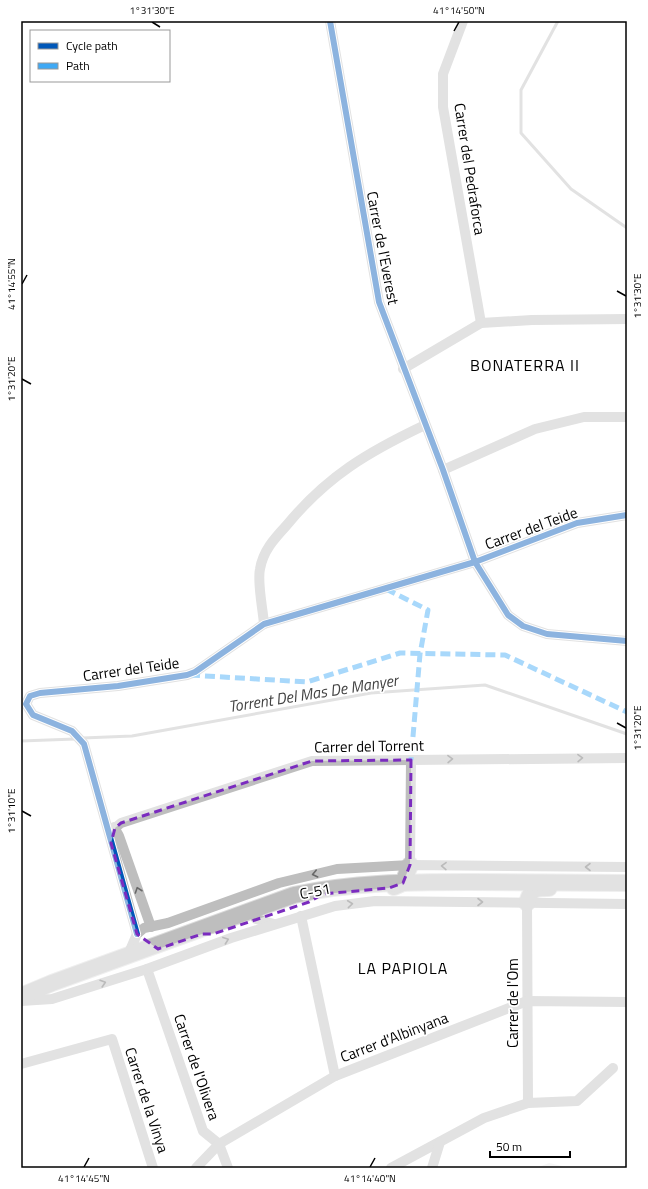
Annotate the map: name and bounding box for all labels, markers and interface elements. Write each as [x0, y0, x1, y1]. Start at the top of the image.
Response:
text: 1°31'30"E [130, 3, 175, 18]
text: 41°14'50"N [433, 3, 485, 18]
legend [30, 30, 170, 82]
text: Cycle path [66, 36, 118, 55]
text: Path [66, 56, 90, 75]
street label: Carrer del Pedraforca [448, 101, 492, 237]
street label: Carrer de l'Everest [361, 189, 405, 307]
text: 41°14'55"N [4, 258, 19, 310]
text: 1°31'30"E [630, 273, 645, 318]
district label: BONATERRA II [470, 353, 580, 377]
text: 1°31'20"E [4, 356, 19, 401]
street label: Carrer del Teide [481, 501, 581, 555]
street label: Carrer del Teide [81, 651, 181, 687]
water label: Torrent Del Mas De Manyer [227, 667, 401, 718]
text: 1°31'20"E [630, 705, 645, 750]
street label: Carrer del Torrent [314, 734, 425, 758]
one-way arrow [577, 754, 583, 762]
one-way arrow [447, 755, 453, 764]
text: 1°31'10"E [4, 788, 19, 833]
one-way arrow [441, 862, 447, 870]
one-way arrow [585, 863, 591, 871]
one-way arrow [312, 870, 318, 878]
street label: C-51 [298, 877, 332, 905]
one-way arrow [134, 887, 142, 894]
one-way arrow [477, 898, 483, 906]
one-way arrow [347, 900, 353, 909]
one-way arrow [222, 936, 229, 944]
district label: LA PAPIOLA [358, 956, 448, 980]
street label: Carrer de l'Om [501, 958, 524, 1048]
one-way arrow [99, 979, 106, 988]
street label: Carrer d'Albinyana [337, 1006, 452, 1068]
street label: Carrer de l'Olivera [168, 1011, 226, 1124]
street label: Carrer de la Vinya [119, 1044, 175, 1156]
scale bar [490, 1133, 570, 1159]
text: 50 m [496, 1137, 522, 1156]
text: 41°14'45"N [58, 1171, 110, 1186]
text: 41°14'40"N [344, 1171, 396, 1186]

